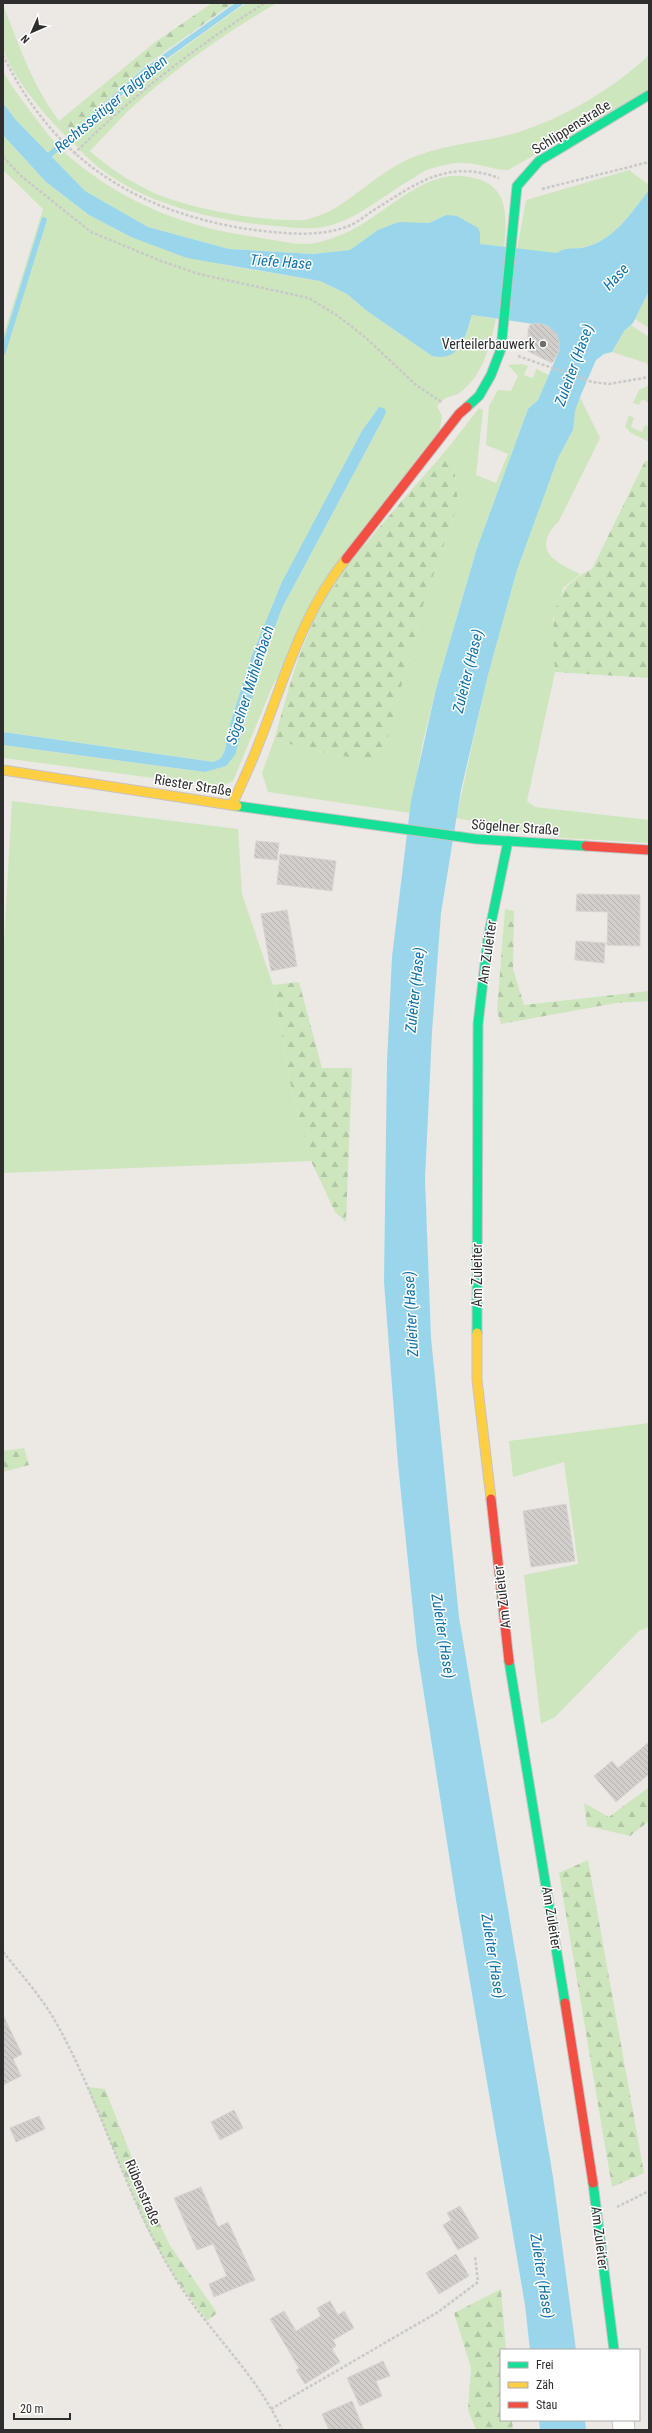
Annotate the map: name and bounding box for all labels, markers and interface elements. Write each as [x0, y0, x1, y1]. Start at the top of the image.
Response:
north arrow [12, 12, 52, 52]
text: N [18, 32, 32, 46]
water label: Rechtsseitiger Talgraben [51, 52, 171, 156]
street label: Schlippenstraße [529, 96, 613, 157]
water label: Tiefe Hase [250, 251, 313, 273]
water label: Hase [599, 260, 633, 294]
water label: Zuleiter (Hase) [551, 322, 597, 409]
place label: Verteilerbauwerk [442, 336, 536, 352]
marker: Verteilerbauwerk [538, 339, 548, 349]
water label: Sögelner Mühlenbach [222, 623, 278, 747]
water label: Zuleiter (Hase) [449, 627, 487, 716]
street label: Riester Straße [153, 771, 233, 799]
street label: Sögelner Straße [471, 816, 560, 838]
street label: Am Zuleiter [475, 919, 499, 985]
water label: Zuleiter (Hase) [401, 946, 428, 1035]
street label: Am Zuleiter [469, 1243, 485, 1307]
water label: Zuleiter (Hase) [400, 1271, 422, 1358]
street label: Am Zuleiter [490, 1564, 514, 1630]
water label: Zuleiter (Hase) [427, 1591, 459, 1680]
street label: Am Zuleiter [539, 1885, 565, 1951]
water label: Zuleiter (Hase) [477, 1911, 509, 2000]
street label: Rübenstraße [122, 2157, 164, 2228]
street label: Am Zuleiter [588, 2205, 612, 2271]
water label: Zuleiter (Hase) [526, 2231, 558, 2320]
legend [500, 2349, 640, 2421]
text: Frei [536, 2358, 554, 2372]
text: Zäh [536, 2378, 554, 2392]
scale bar [14, 2395, 70, 2421]
text: Stau [536, 2398, 558, 2412]
text: 20 m [20, 2402, 44, 2416]

